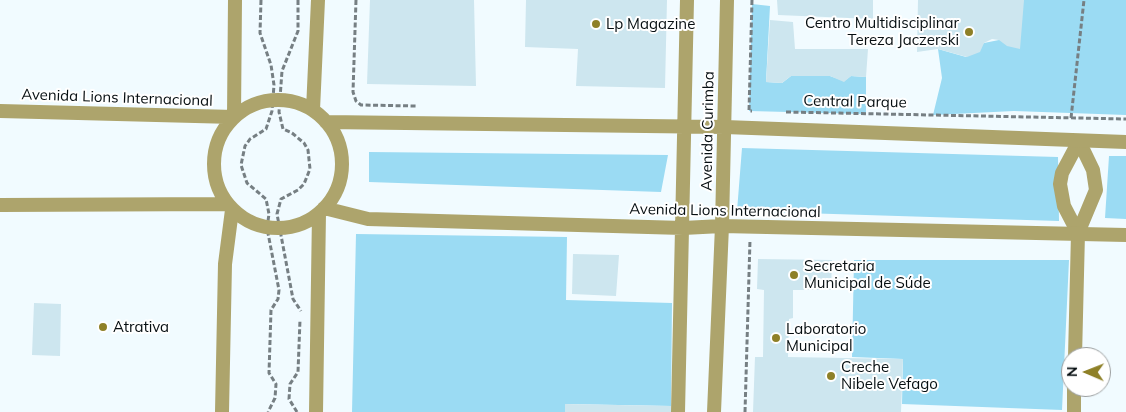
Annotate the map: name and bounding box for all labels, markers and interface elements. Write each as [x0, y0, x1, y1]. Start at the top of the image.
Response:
place label: Centro Multidisciplinar Tereza Jaczerski [805, 14, 959, 49]
place label: Lp Magazine [606, 15, 695, 33]
marker: Lp Magazine [590, 18, 602, 30]
marker: Centro Multidisciplinar Tereza Jaczerski [963, 26, 975, 38]
street label: Avenida Curimba [698, 71, 718, 191]
street label: Avenida Lions Internacional [21, 86, 213, 110]
street label: Central Parque [803, 92, 907, 112]
street label: Avenida Lions Internacional [629, 200, 821, 222]
place label: Secretaria Municipal de Súde [804, 257, 931, 292]
marker: Secretaria Municipal de Súde [788, 269, 800, 281]
place label: Atrativa [113, 318, 169, 336]
place label: Laboratorio Municipal [786, 320, 866, 355]
marker: Atrativa [97, 321, 109, 333]
marker: Laboratorio Municipal [770, 332, 782, 344]
north arrow [1061, 347, 1111, 397]
place label: Creche Nibele Vefago [841, 358, 938, 393]
text: N [1063, 366, 1081, 377]
marker: Creche Nibele Vefago [825, 370, 837, 382]

